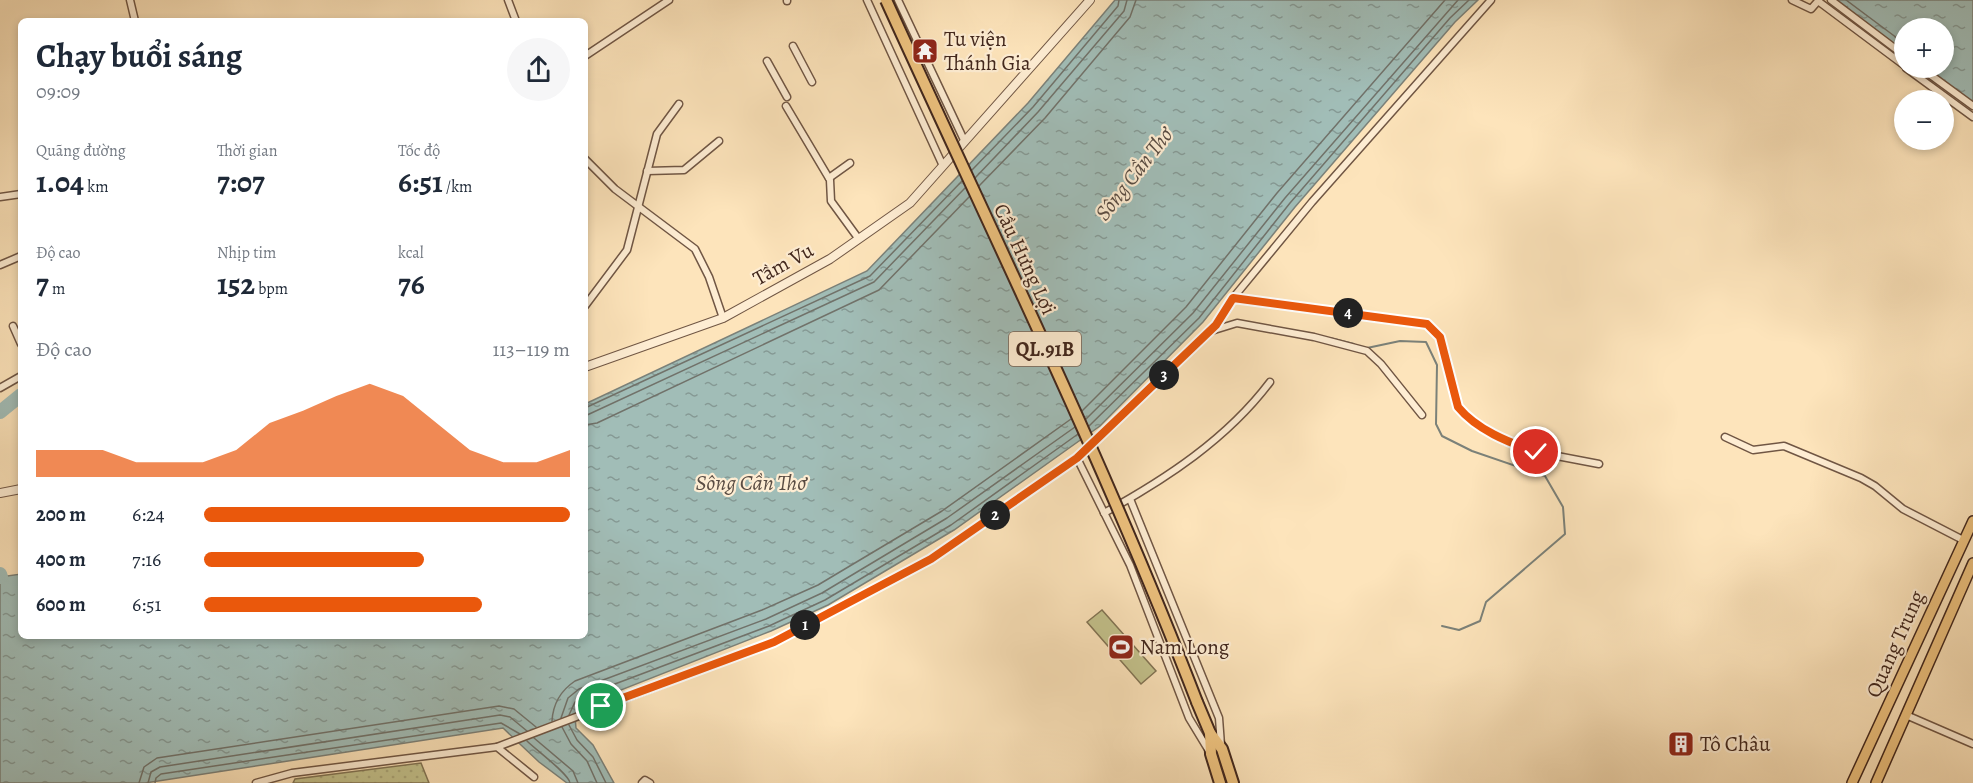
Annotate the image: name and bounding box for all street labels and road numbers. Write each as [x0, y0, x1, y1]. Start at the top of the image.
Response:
street label: Cầu Hưng Lợi [987, 199, 1063, 319]
street label: Tầm Vu [748, 236, 819, 292]
road number: QL.91B [1009, 332, 1081, 366]
street label: Quang Trung [1859, 586, 1931, 702]

